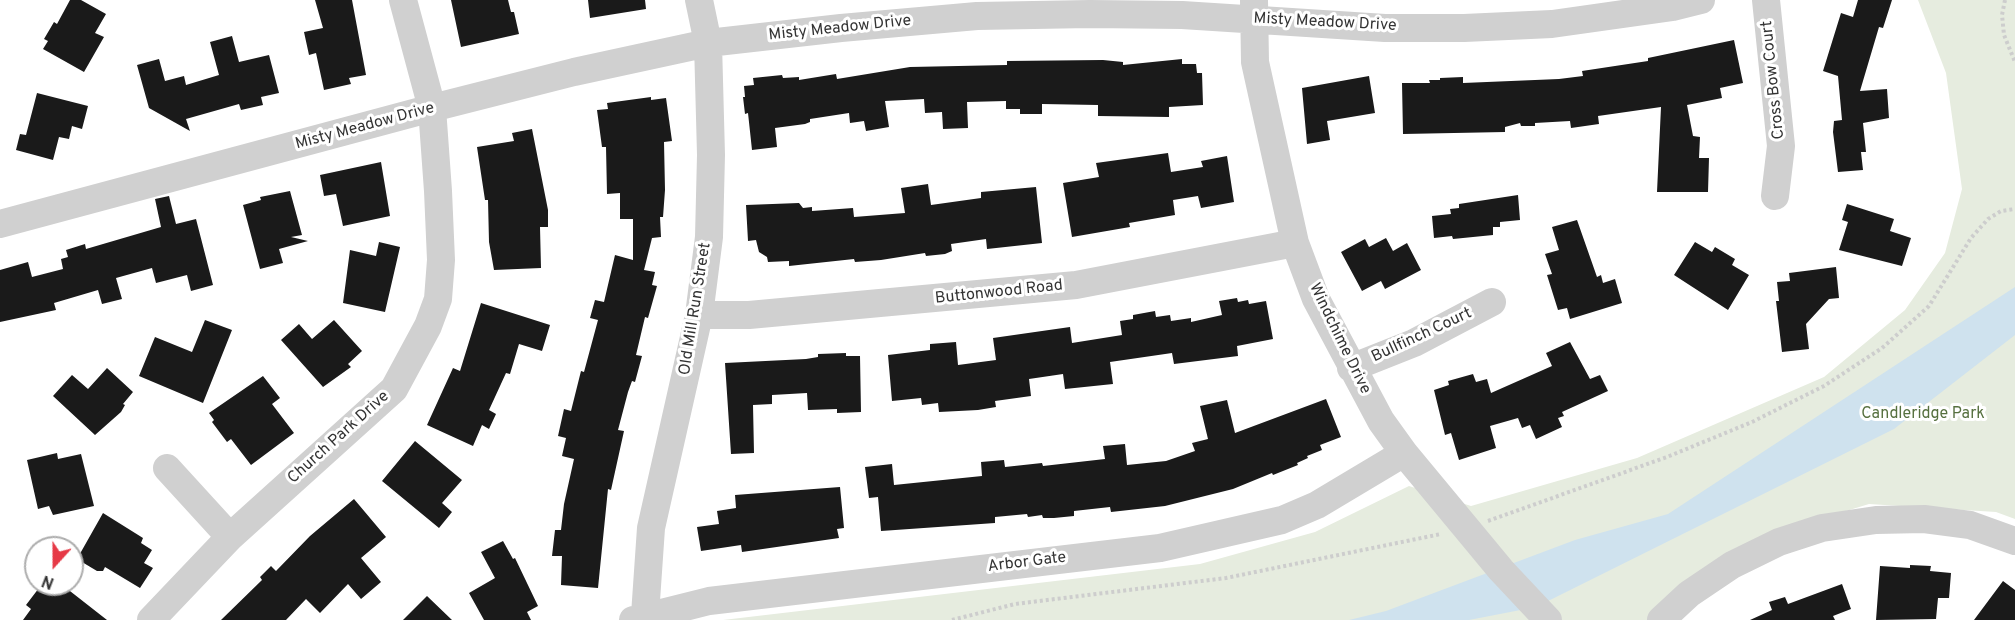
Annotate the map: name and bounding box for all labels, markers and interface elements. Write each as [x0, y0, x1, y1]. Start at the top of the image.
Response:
street label: Misty Meadow Drive [1253, 10, 1397, 36]
street label: Misty Meadow Drive [768, 12, 912, 46]
street label: Cross Bow Court [1758, 20, 1790, 140]
street label: Misty Meadow Drive [293, 99, 437, 155]
street label: Old Mill Run Street [676, 241, 716, 377]
street label: Buttonwood Road [934, 277, 1064, 309]
street label: Windchime Drive [1304, 280, 1374, 398]
street label: Bullfinch Court [1369, 304, 1475, 368]
street label: Church Park Drive [284, 387, 394, 489]
park label: Candleridge Park [1861, 405, 1985, 425]
north arrow [24, 536, 84, 596]
street label: Arbor Gate [987, 549, 1067, 577]
text: N [39, 570, 57, 592]

